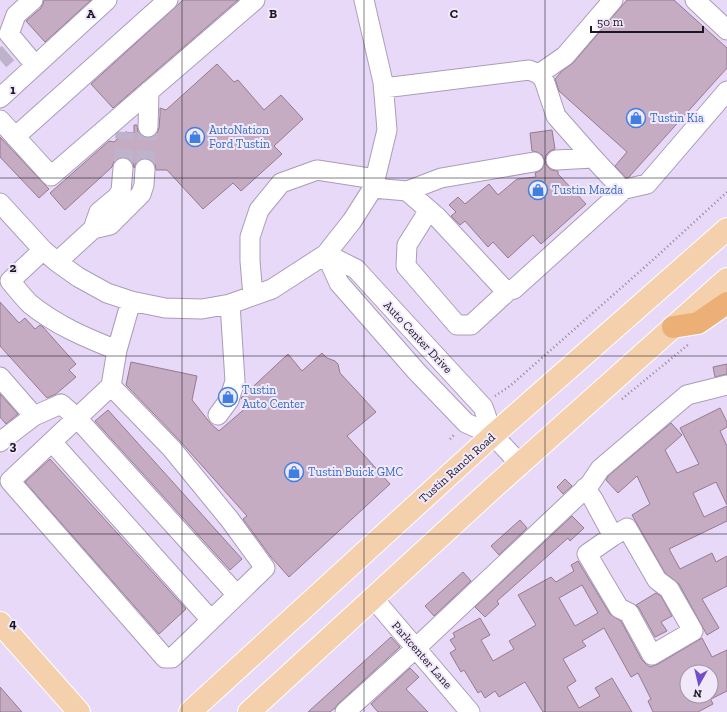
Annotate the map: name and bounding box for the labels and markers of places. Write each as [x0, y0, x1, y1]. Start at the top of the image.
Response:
shop icon: Tustin Kia [625, 107, 647, 129]
place label: Tustin Kia [650, 111, 704, 125]
place label: AutoNation Ford Tustin [209, 123, 270, 151]
shop icon: AutoNation Ford Tustin [184, 126, 206, 148]
shop icon: Tustin Mazda [527, 179, 549, 201]
place label: Tustin Mazda [552, 183, 623, 197]
place label: Tustin Auto Center [242, 383, 305, 411]
shop icon: Tustin Auto Center [217, 386, 239, 408]
shop icon: Tustin Buick GMC [283, 461, 305, 483]
place label: Tustin Buick GMC [308, 465, 403, 479]

